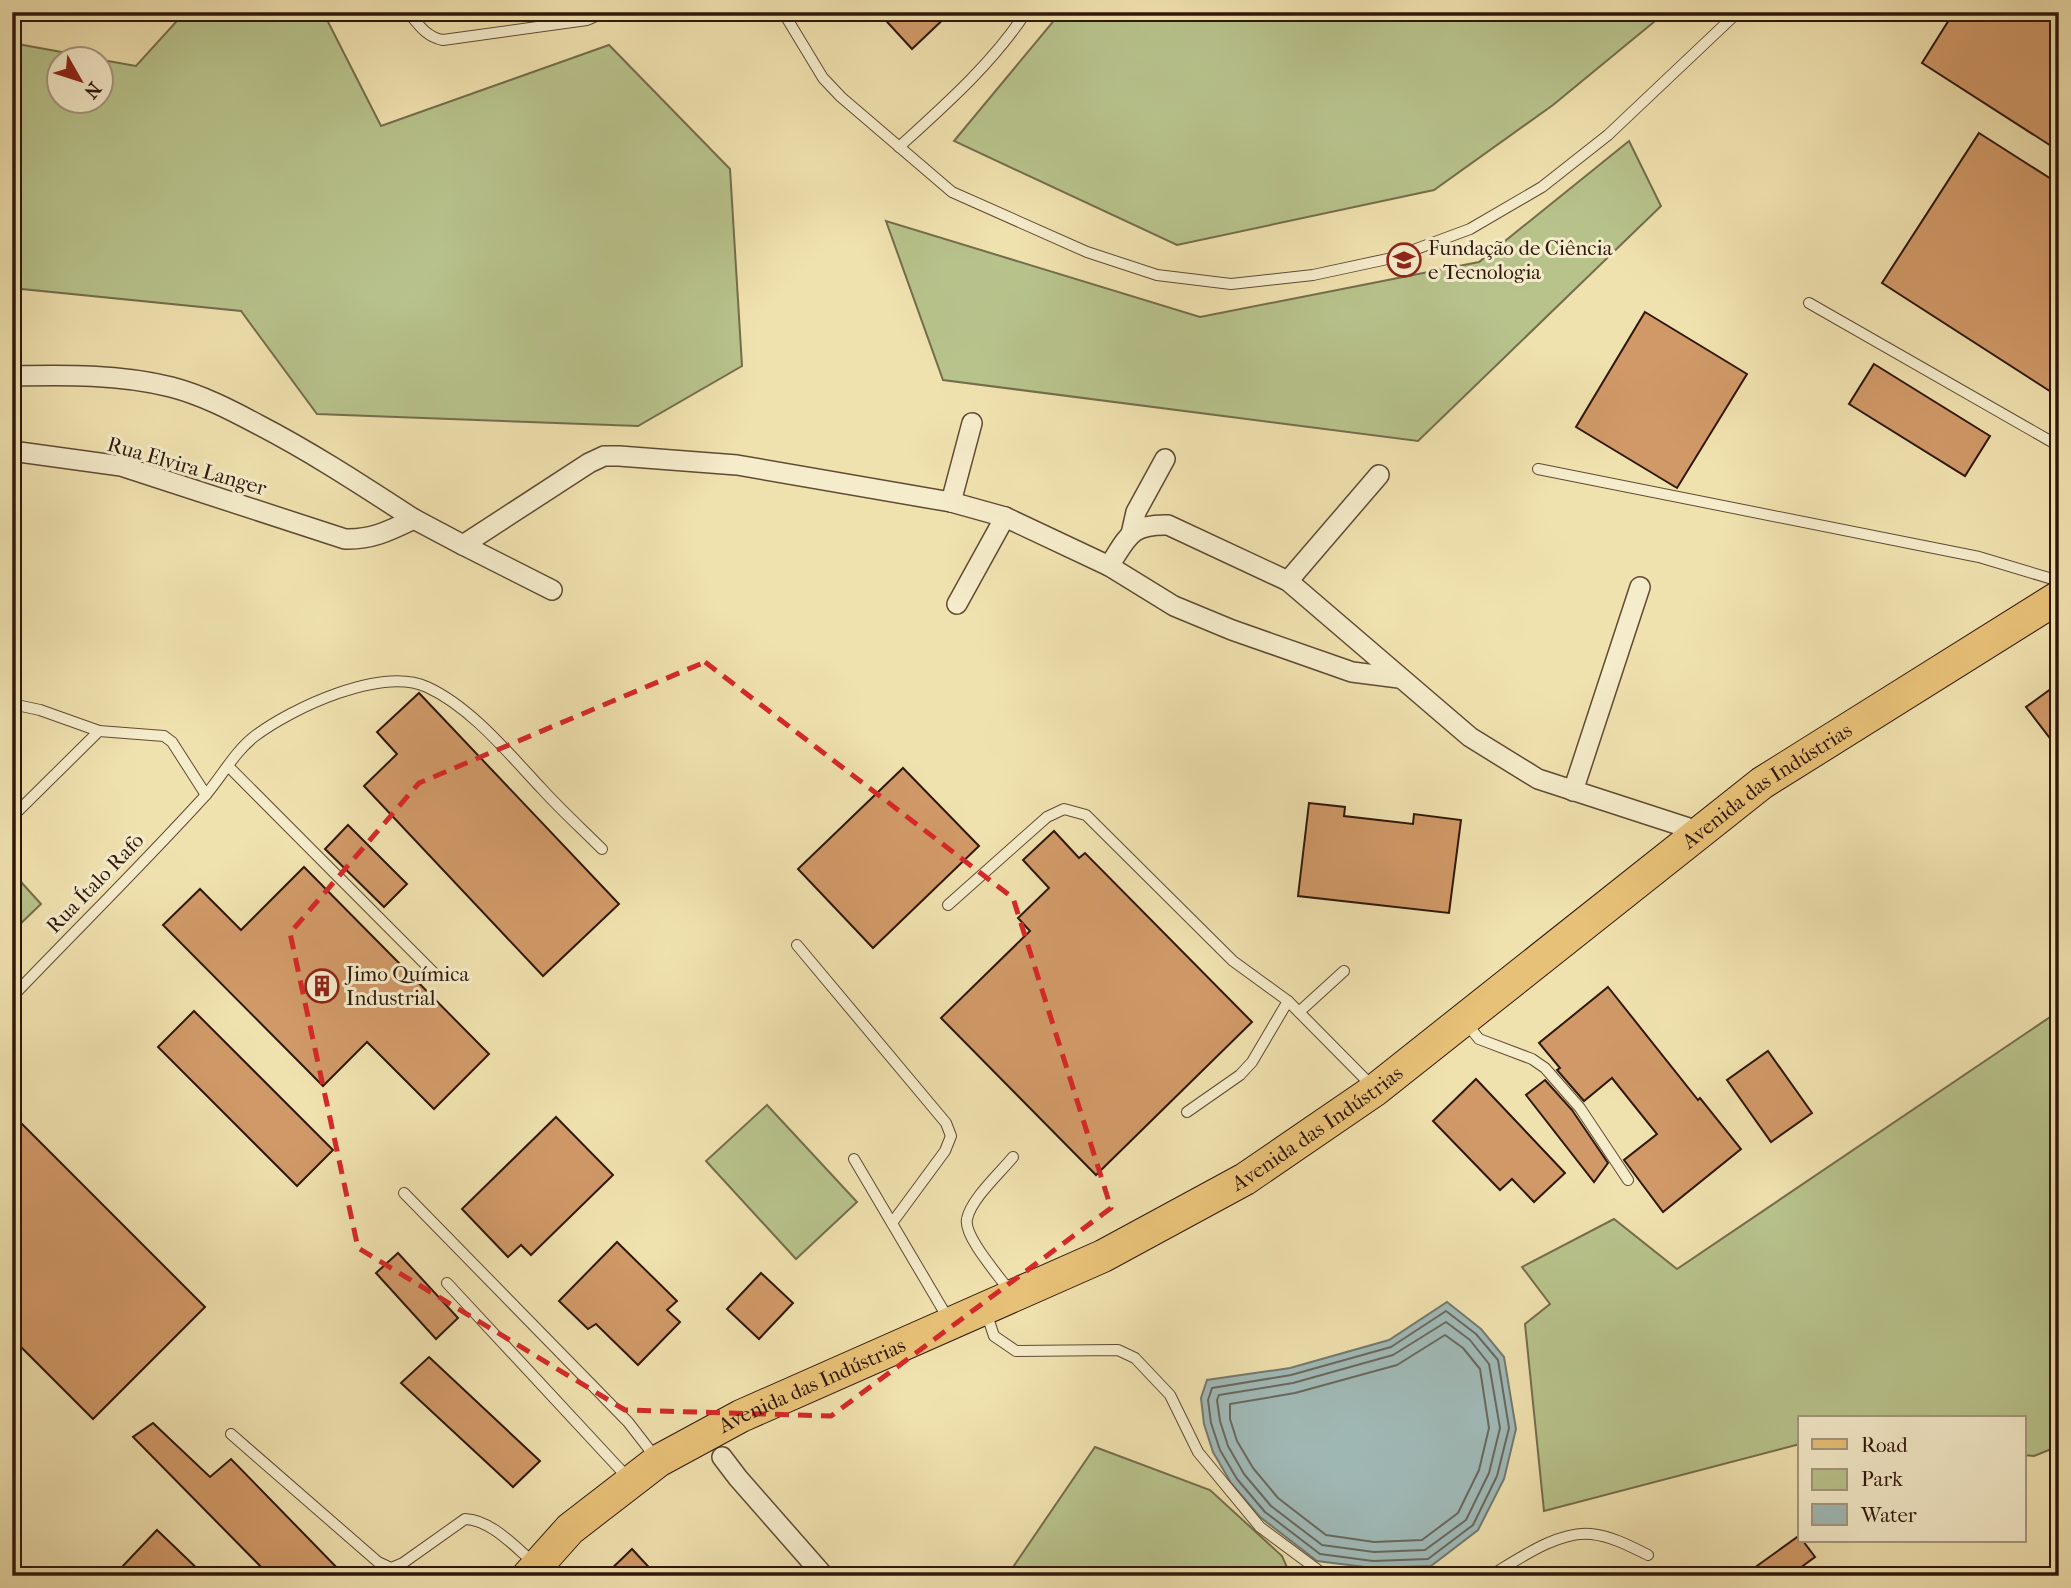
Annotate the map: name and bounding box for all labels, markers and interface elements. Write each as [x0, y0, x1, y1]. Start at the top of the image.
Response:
north arrow [46, 46, 116, 116]
text: N [79, 78, 106, 103]
place label: Fundação de Ciência e Tecnologia [1428, 236, 1613, 284]
school or university icon: Fundação de Ciência e Tecnologia [1385, 241, 1423, 279]
street label: Rua Elvira Langer [105, 432, 269, 500]
street label: Avenida das Indústrias [1676, 718, 1857, 854]
street label: Rua Ítalo Rafo [41, 828, 149, 938]
place label: Jimo Química Industrial [344, 962, 469, 1010]
building icon: Jimo Química Industrial [303, 967, 341, 1005]
street label: Avenida das Indústrias [1227, 1061, 1408, 1196]
street label: Avenida das Indústrias [713, 1333, 909, 1438]
legend [1798, 1416, 2025, 1542]
text: Road [1861, 1433, 1908, 1457]
text: Park [1861, 1467, 1903, 1491]
text: Water [1860, 1503, 1917, 1527]

